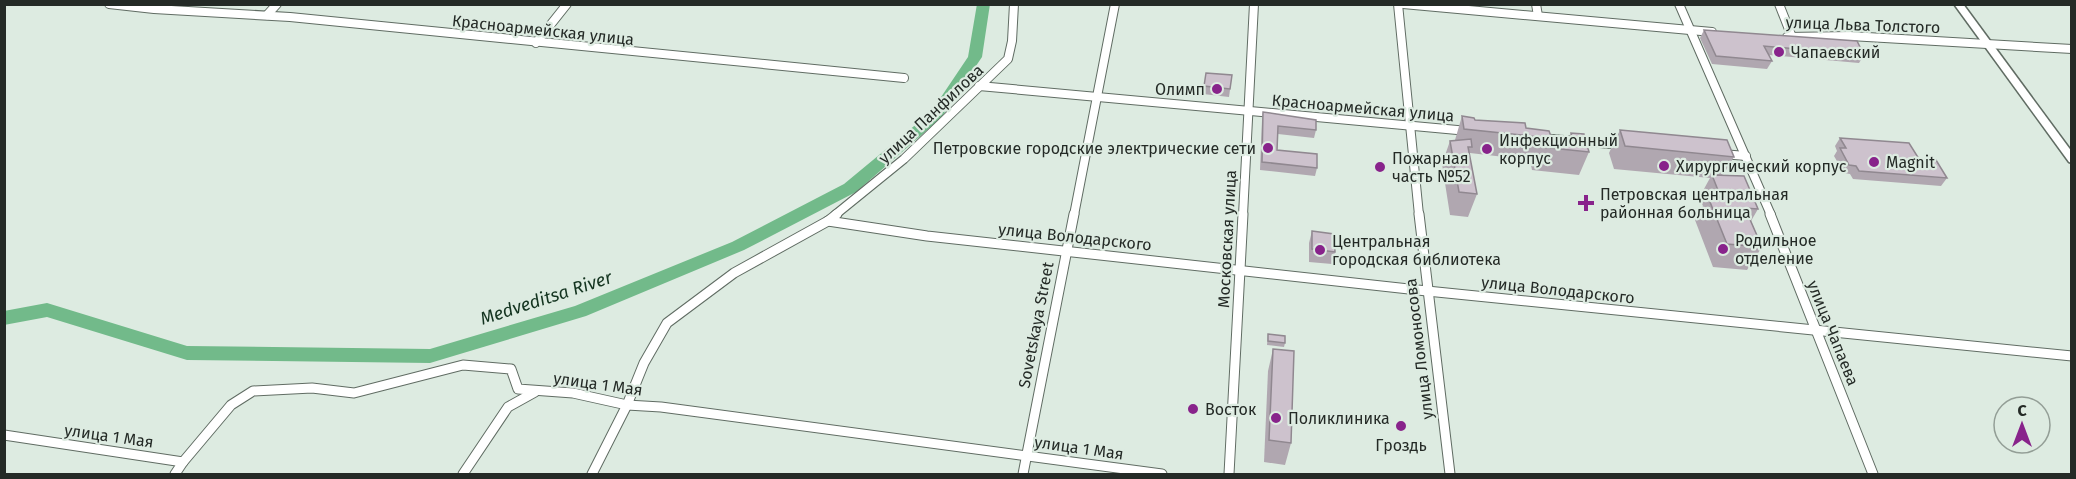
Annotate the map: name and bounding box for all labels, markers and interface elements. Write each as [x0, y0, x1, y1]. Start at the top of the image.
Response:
street label: Красноармейская улица [451, 11, 635, 49]
street label: улица Льва Толстого [1785, 13, 1941, 37]
place label: Чапаевский [1791, 43, 1880, 62]
marker: Чапаевский [1772, 45, 1786, 59]
street label: улица Панфилова [875, 60, 987, 168]
place label: Олимп [1155, 80, 1205, 99]
marker: Олимп [1210, 82, 1224, 96]
street label: Красноармейская улица [1271, 91, 1455, 125]
place label: Инфекционный корпус [1499, 131, 1618, 168]
place label: Петровские городские электрические сети [933, 139, 1256, 158]
marker: Петровские городские электрические сети [1261, 141, 1275, 155]
marker: Инфекционный корпус [1480, 142, 1494, 156]
place label: Пожарная часть №52 [1392, 149, 1471, 186]
place label: Magnit [1886, 153, 1935, 172]
marker: Magnit [1867, 155, 1881, 169]
place label: Хирургический корпус [1676, 157, 1847, 176]
marker: Хирургический корпус [1657, 159, 1671, 173]
marker: Пожарная часть №52 [1373, 160, 1387, 174]
street label: Московская улица [1214, 170, 1240, 308]
place label: Петровская центральная районная больница [1600, 185, 1789, 222]
marker: Петровская центральная районная больница [1577, 194, 1595, 212]
street label: улица Володарского [997, 219, 1153, 255]
place label: Родильное отделение [1735, 231, 1817, 268]
place label: Центральная городская библиотека [1332, 232, 1501, 269]
marker: Родильное отделение [1716, 242, 1730, 256]
marker: Центральная городская библиотека [1313, 243, 1327, 257]
street label: Sovetskaya Street [1014, 260, 1058, 390]
water label: Medveditsa River [477, 266, 616, 330]
street label: улица Володарского [1480, 272, 1636, 308]
street label: улица Ломоносова [1401, 277, 1437, 421]
street label: улица Чапаева [1803, 278, 1863, 388]
street label: улица 1 Мая [552, 368, 644, 400]
north arrow [1992, 395, 2052, 455]
place label: Восток [1205, 400, 1257, 419]
text: С [2017, 401, 2027, 420]
marker: Восток [1186, 402, 1200, 416]
place label: Поликлиника [1288, 409, 1390, 428]
marker: Поликлиника [1269, 411, 1283, 425]
marker: Гроздь [1394, 419, 1408, 433]
street label: улица 1 Мая [63, 420, 155, 452]
street label: улица 1 Мая [1033, 432, 1125, 464]
place label: Гроздь [1375, 436, 1427, 455]

